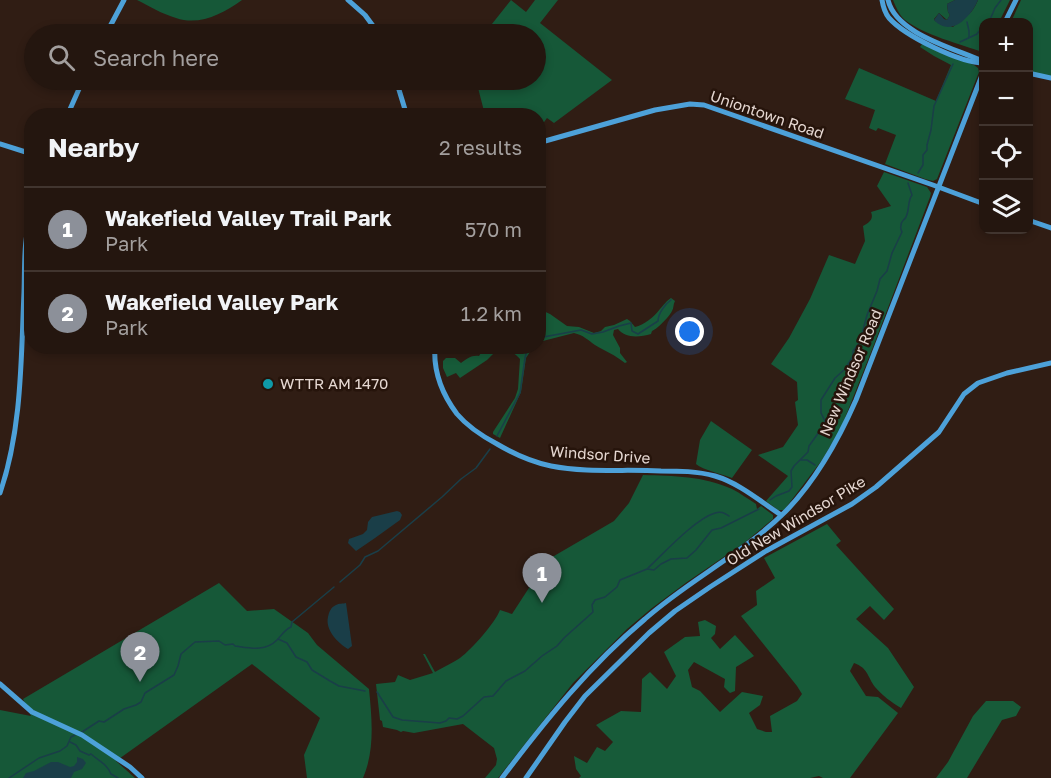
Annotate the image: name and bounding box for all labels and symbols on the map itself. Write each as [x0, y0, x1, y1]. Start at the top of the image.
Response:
street label: Uniontown Road [708, 86, 827, 142]
street label: New Windsor Road [815, 306, 885, 439]
your location [675, 317, 704, 346]
place label: WTTR AM 1470 [280, 374, 388, 392]
marker: WTTR AM 1470 [261, 377, 275, 391]
street label: Windsor Drive [549, 442, 651, 467]
street label: Old New Windsor Pike [723, 471, 868, 569]
pin: 1 [522, 554, 562, 603]
pin: 2 [120, 632, 160, 682]

